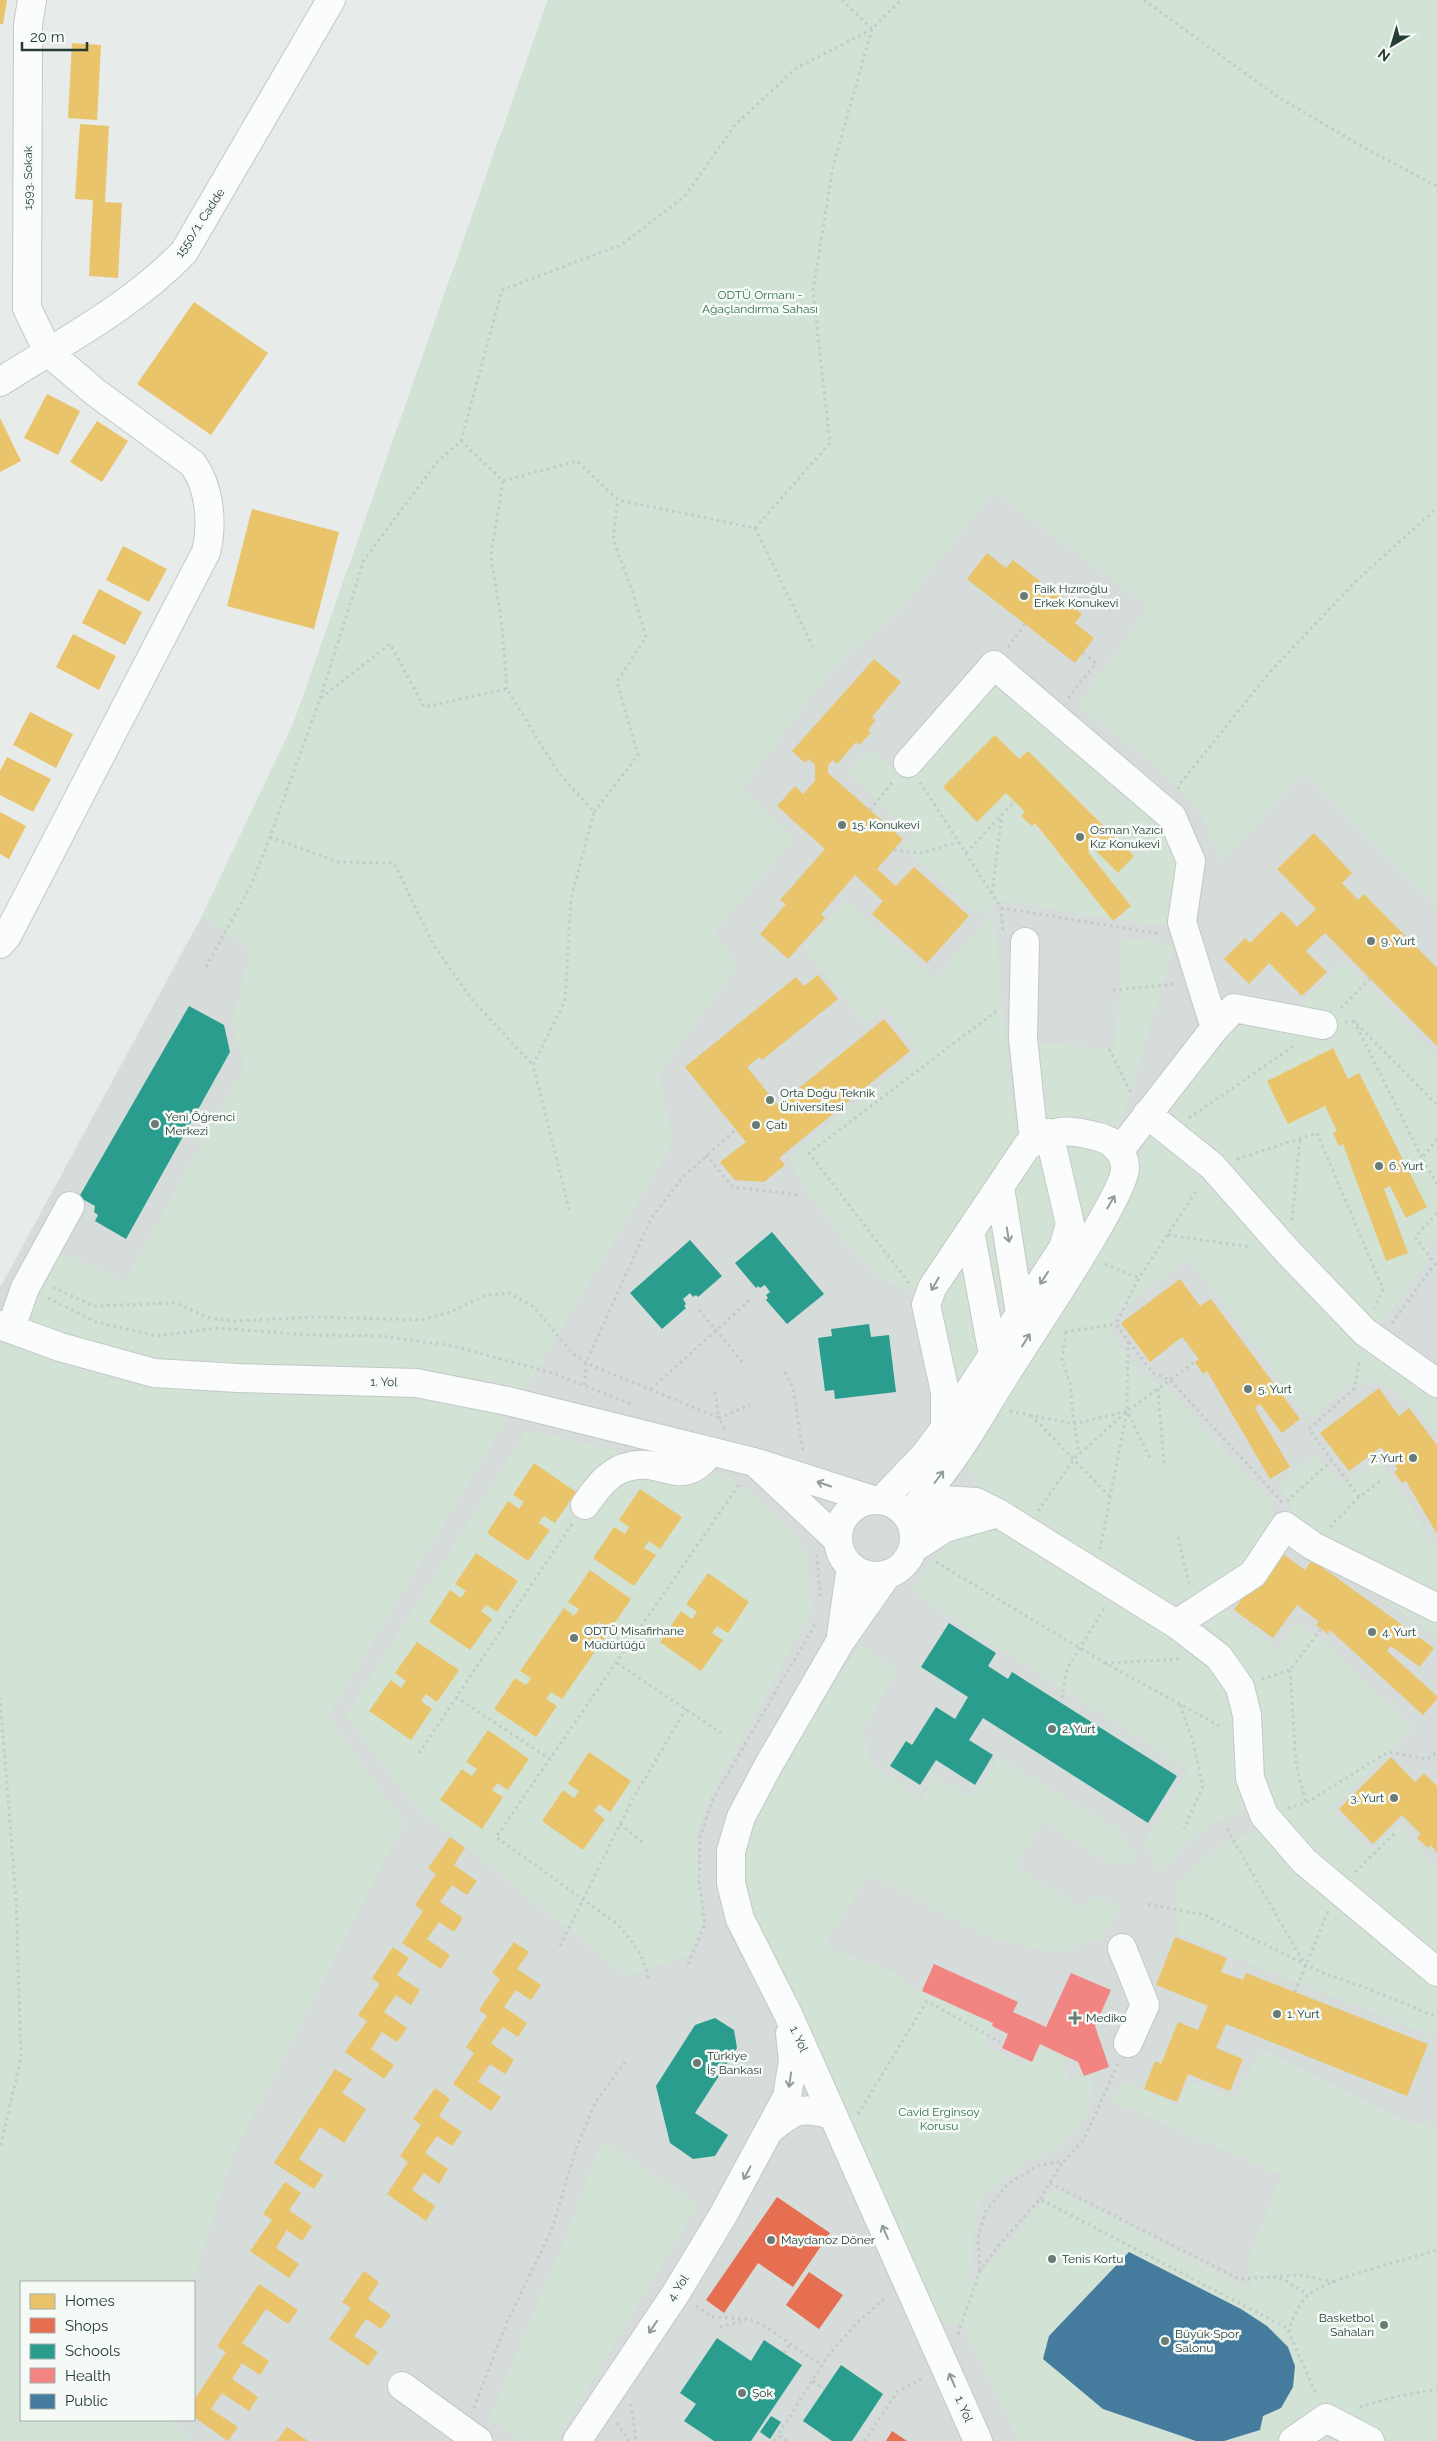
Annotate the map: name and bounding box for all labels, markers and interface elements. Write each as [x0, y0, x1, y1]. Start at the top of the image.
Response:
scale bar [22, 20, 88, 52]
north arrow [1367, 20, 1417, 70]
text: 20 m [30, 28, 65, 46]
text: N [1375, 46, 1393, 65]
street label: 1593. Sokak [21, 145, 35, 210]
street label: 1550/1. Cadde [172, 186, 228, 260]
park label: ODTÜ Ormanı - Ağaçlandırma Sahası [702, 288, 818, 316]
place label: Faik Hızıroğlu Erkek Konukevi [1034, 582, 1119, 610]
marker: Faik Hızıroğlu Erkek Konukevi [1018, 590, 1030, 602]
place label: 15. Konukevi [852, 818, 920, 832]
marker: 15. Konukevi [836, 819, 848, 831]
place label: Osman Yazıcı Kız Konukevi [1090, 823, 1163, 851]
marker: Osman Yazıcı Kız Konukevi [1074, 831, 1086, 843]
place label: 9. Yurt [1381, 934, 1415, 948]
marker: 9. Yurt [1365, 935, 1377, 947]
place label: Orta Doğu Teknik Üniversitesi [780, 1086, 876, 1114]
marker: Orta Doğu Teknik Üniversitesi [764, 1094, 776, 1106]
place label: Yeni Öğrenci Merkezi [165, 1110, 235, 1138]
marker: Yeni Öğrenci Merkezi [149, 1118, 161, 1130]
place label: Çatı [766, 1118, 787, 1132]
marker: Çatı [750, 1119, 762, 1131]
place label: 6. Yurt [1389, 1159, 1424, 1173]
marker: 6. Yurt [1373, 1160, 1385, 1172]
one-way arrow [1106, 1194, 1116, 1209]
one-way arrow [1003, 1227, 1013, 1243]
one-way arrow [1038, 1270, 1048, 1284]
one-way arrow [930, 1277, 940, 1292]
one-way arrow [1022, 1334, 1032, 1348]
street label: 1. Yol [370, 1375, 398, 1389]
place label: 5. Yurt [1258, 1382, 1292, 1396]
marker: 5. Yurt [1242, 1383, 1254, 1395]
place label: 7. Yurt [1370, 1451, 1403, 1465]
marker: 7. Yurt [1407, 1452, 1419, 1464]
one-way arrow [933, 1471, 944, 1484]
one-way arrow [817, 1478, 833, 1488]
place label: ODTÜ Misafirhane Müdürlüğü [584, 1624, 684, 1652]
place label: 4. Yurt [1382, 1625, 1416, 1639]
marker: 4. Yurt [1366, 1626, 1378, 1638]
marker: ODTÜ Misafirhane Müdürlüğü [568, 1632, 580, 1644]
place label: 2. Yurt [1062, 1722, 1096, 1736]
marker: 2. Yurt [1046, 1723, 1058, 1735]
place label: 3. Yurt [1350, 1791, 1384, 1805]
marker: 3. Yurt [1388, 1792, 1400, 1804]
place label: 1. Yurt [1287, 2007, 1320, 2021]
marker: 1. Yurt [1271, 2008, 1283, 2020]
marker: Mediko [1068, 2011, 1082, 2025]
place label: Mediko [1086, 2011, 1127, 2025]
street label: 1. Yol [787, 2024, 811, 2055]
place label: Türkiye İş Bankası [707, 2049, 762, 2077]
marker: Türkiye İş Bankası [691, 2057, 703, 2069]
one-way arrow [785, 2071, 795, 2087]
park label: Cavid Erginsoy Korusu [898, 2105, 980, 2133]
one-way arrow [742, 2166, 752, 2181]
one-way arrow [880, 2225, 889, 2240]
place label: Maydanoz Döner [781, 2233, 876, 2247]
marker: Maydanoz Döner [765, 2234, 777, 2246]
place label: Tenis Kortu [1062, 2252, 1123, 2266]
marker: Tenis Kortu [1046, 2253, 1058, 2265]
street label: 4. Yol [664, 2272, 692, 2304]
legend [20, 2281, 195, 2421]
text: Homes [65, 2292, 115, 2310]
place label: Basketbol Sahaları [1319, 2311, 1375, 2339]
text: Shops [65, 2317, 108, 2335]
one-way arrow [648, 2319, 658, 2333]
marker: Basketbol Sahaları [1378, 2319, 1390, 2331]
place label: Büyük Spor Salonu [1175, 2327, 1240, 2355]
marker: Büyük Spor Salonu [1159, 2335, 1171, 2347]
text: Schools [65, 2342, 120, 2360]
text: Health [65, 2367, 111, 2385]
one-way arrow [946, 2373, 956, 2388]
place label: Şok [752, 2386, 773, 2400]
marker: Şok [736, 2387, 748, 2399]
text: Public [65, 2392, 108, 2410]
street label: 1. Yol [952, 2394, 976, 2425]

